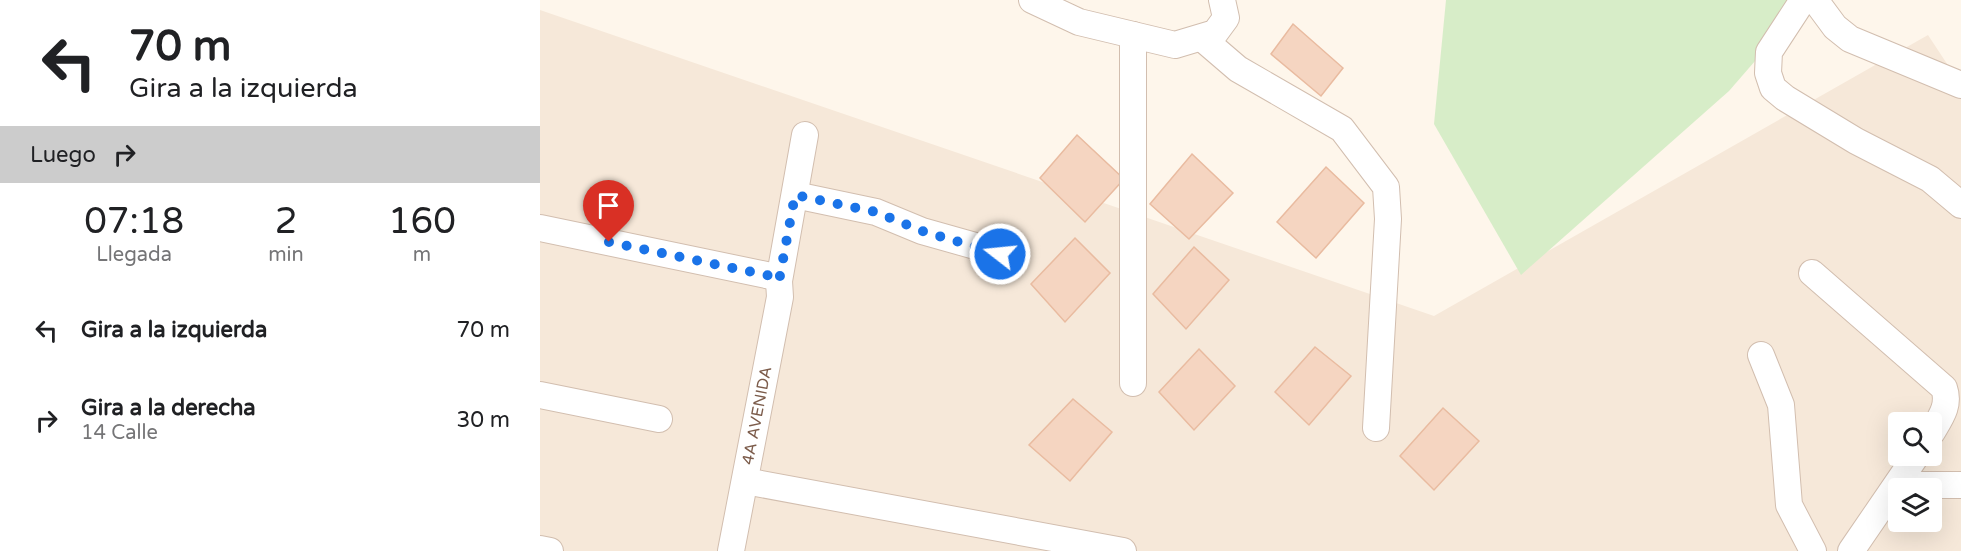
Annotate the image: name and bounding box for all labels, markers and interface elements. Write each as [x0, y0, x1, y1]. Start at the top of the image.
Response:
text: 70 m [129, 21, 231, 72]
icon: left [30, 24, 108, 102]
text: Gira a la izquierda [129, 72, 358, 105]
icon: right [108, 138, 141, 171]
text: Luego [30, 142, 96, 168]
pin [583, 180, 634, 242]
icon: arrive [592, 189, 625, 222]
text: 07:18 [84, 200, 184, 243]
text: 2 [275, 200, 297, 243]
text: 160 [388, 200, 456, 243]
position arrow [968, 222, 1032, 286]
text: Llegada [96, 243, 172, 267]
text: min [268, 243, 304, 267]
text: m [413, 243, 431, 267]
icon: left [30, 314, 63, 347]
text: Gira a la izquierda [81, 317, 267, 343]
text: 70 m [456, 317, 510, 343]
street label: 4A AVENIDA [738, 365, 776, 466]
text: Gira a la derecha [81, 395, 256, 421]
icon: right [30, 404, 63, 437]
text: 30 m [456, 407, 510, 433]
map controls [1888, 412, 1942, 532]
button: search [1888, 412, 1942, 466]
text: 14 Calle [81, 421, 158, 445]
button: layers [1888, 478, 1942, 532]

